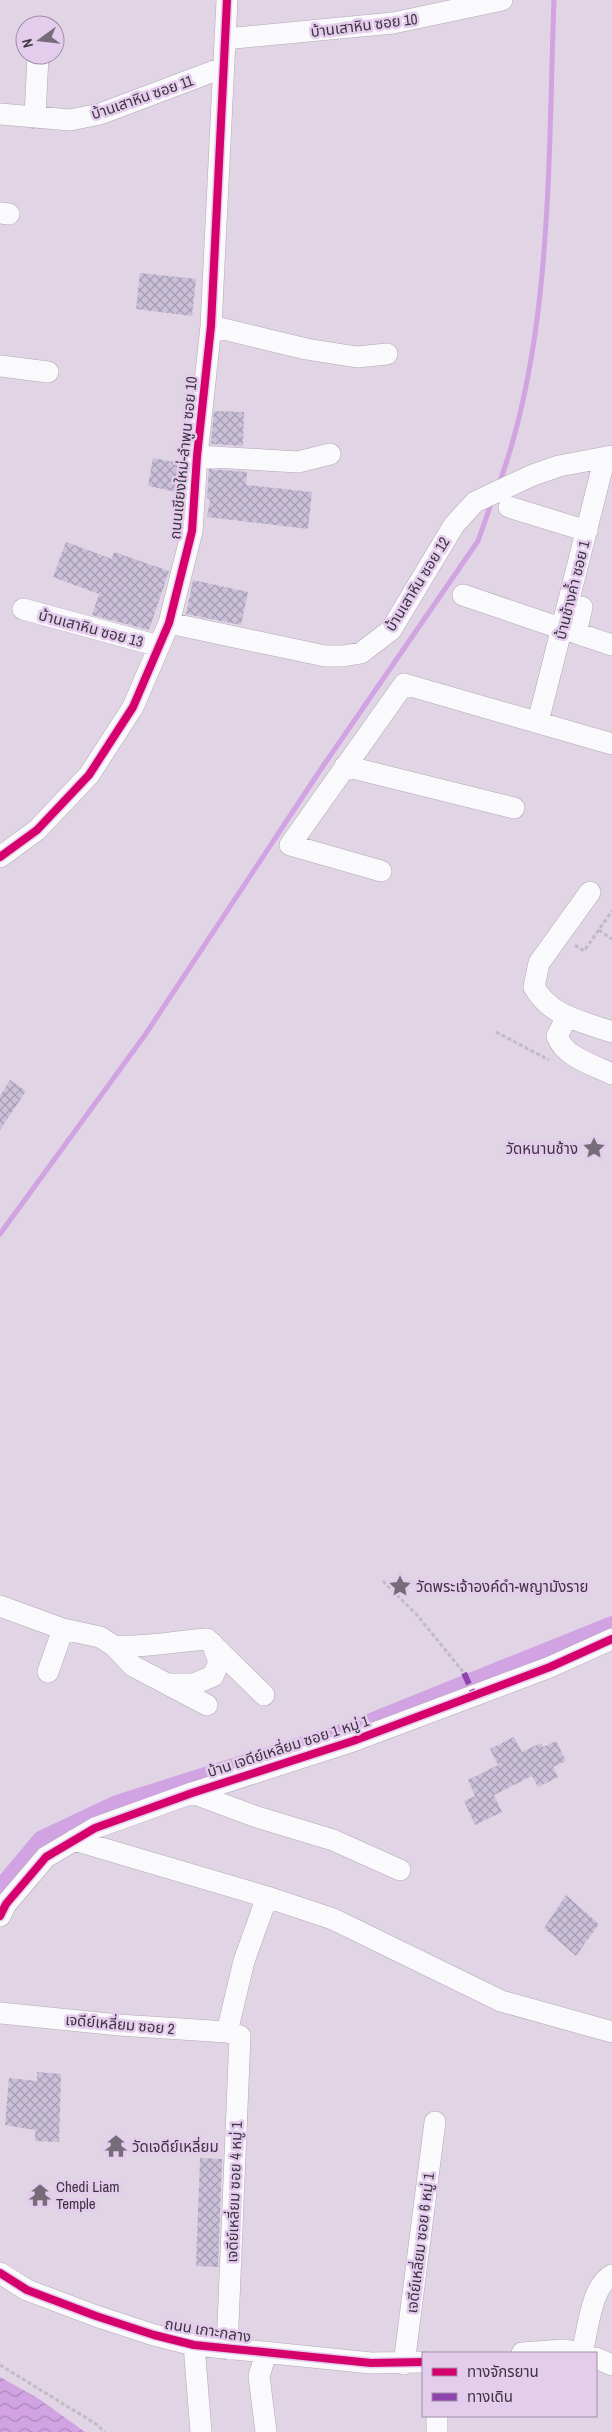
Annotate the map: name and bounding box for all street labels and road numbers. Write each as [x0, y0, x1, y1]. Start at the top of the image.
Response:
street label: บ้านเสาหิน ซอย 10 [309, 8, 419, 42]
street label: บ้านเสาหิน ซอย 11 [88, 70, 196, 124]
street label: ถนนเชียงใหม่-ลำพูน ซอย 10 [164, 375, 202, 541]
street label: บ้านเสาหิน ซอย 12 [380, 533, 455, 635]
street label: บ้านช้างค้ำ ซอย 1 [550, 538, 595, 642]
street label: บ้านเสาหิน ซอย 13 [36, 604, 146, 652]
street label: บ้าน เจดีย์เหลี่ยม ซอย 1 หมู่ 1 [204, 1710, 372, 1782]
street label: เจดีย์เหลี่ยม ซอย 2 [65, 2009, 176, 2039]
street label: เจดีย์เหลี่ยม ซอย 4 หมู่ 1 [221, 2121, 247, 2263]
street label: เจดีย์เหลี่ยม ซอย 6 หมู่ 1 [401, 2171, 439, 2314]
street label: ถนน เกาะกลาง [163, 2313, 253, 2347]

